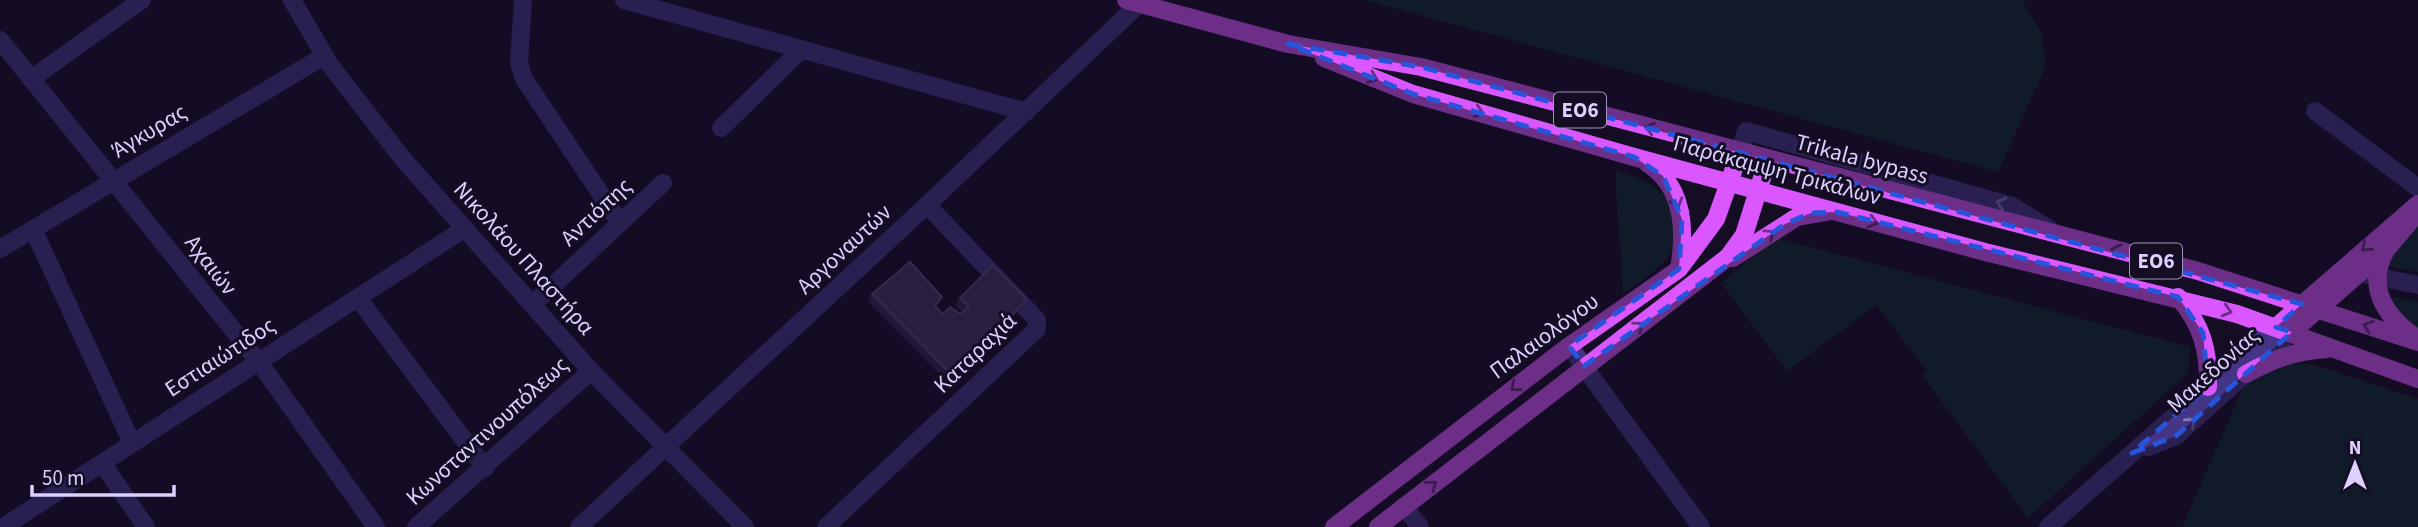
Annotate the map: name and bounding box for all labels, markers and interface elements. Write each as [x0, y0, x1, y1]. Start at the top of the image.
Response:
one-way arrow [1367, 69, 1379, 83]
road number: ΕΟ6 [1554, 92, 1606, 128]
street label: Άγκυρας [105, 96, 193, 166]
one-way arrow [1472, 104, 1484, 119]
one-way arrow [1644, 122, 1656, 136]
street label: Trikala bypass [1792, 125, 1932, 193]
street label: Παράκαμψη Τρικάλων [1670, 126, 1885, 214]
street label: Αντιόπης [553, 170, 639, 254]
street label: Νικολάου Πλαστήρα [446, 174, 602, 342]
street label: Αργοναυτών [789, 196, 899, 302]
one-way arrow [1995, 196, 2007, 211]
one-way arrow [1669, 197, 1684, 209]
one-way arrow [1867, 213, 1879, 228]
street label: Αχαιών [177, 228, 245, 302]
one-way arrow [1762, 229, 1775, 242]
one-way arrow [2361, 239, 2374, 251]
one-way arrow [2110, 244, 2122, 259]
road number: ΕΟ6 [2130, 244, 2182, 278]
street label: Παλαιολόγου [1483, 285, 1605, 387]
one-way arrow [2221, 303, 2233, 317]
street label: Καταραχιά [926, 305, 1024, 401]
street label: Εστιαιώτιδος [158, 309, 282, 405]
street label: Μακεδονίας [2159, 319, 2267, 421]
one-way arrow [2363, 320, 2375, 334]
one-way arrow [1631, 321, 1644, 334]
street label: Κωνσταντινουπόλεως [398, 349, 576, 513]
one-way arrow [1510, 379, 1523, 392]
one-way arrow [2183, 418, 2196, 430]
north arrow [2320, 429, 2390, 499]
text: N [2349, 435, 2361, 462]
scale bar [32, 454, 173, 498]
text: 50 m [42, 463, 84, 493]
one-way arrow [1424, 481, 1436, 494]

